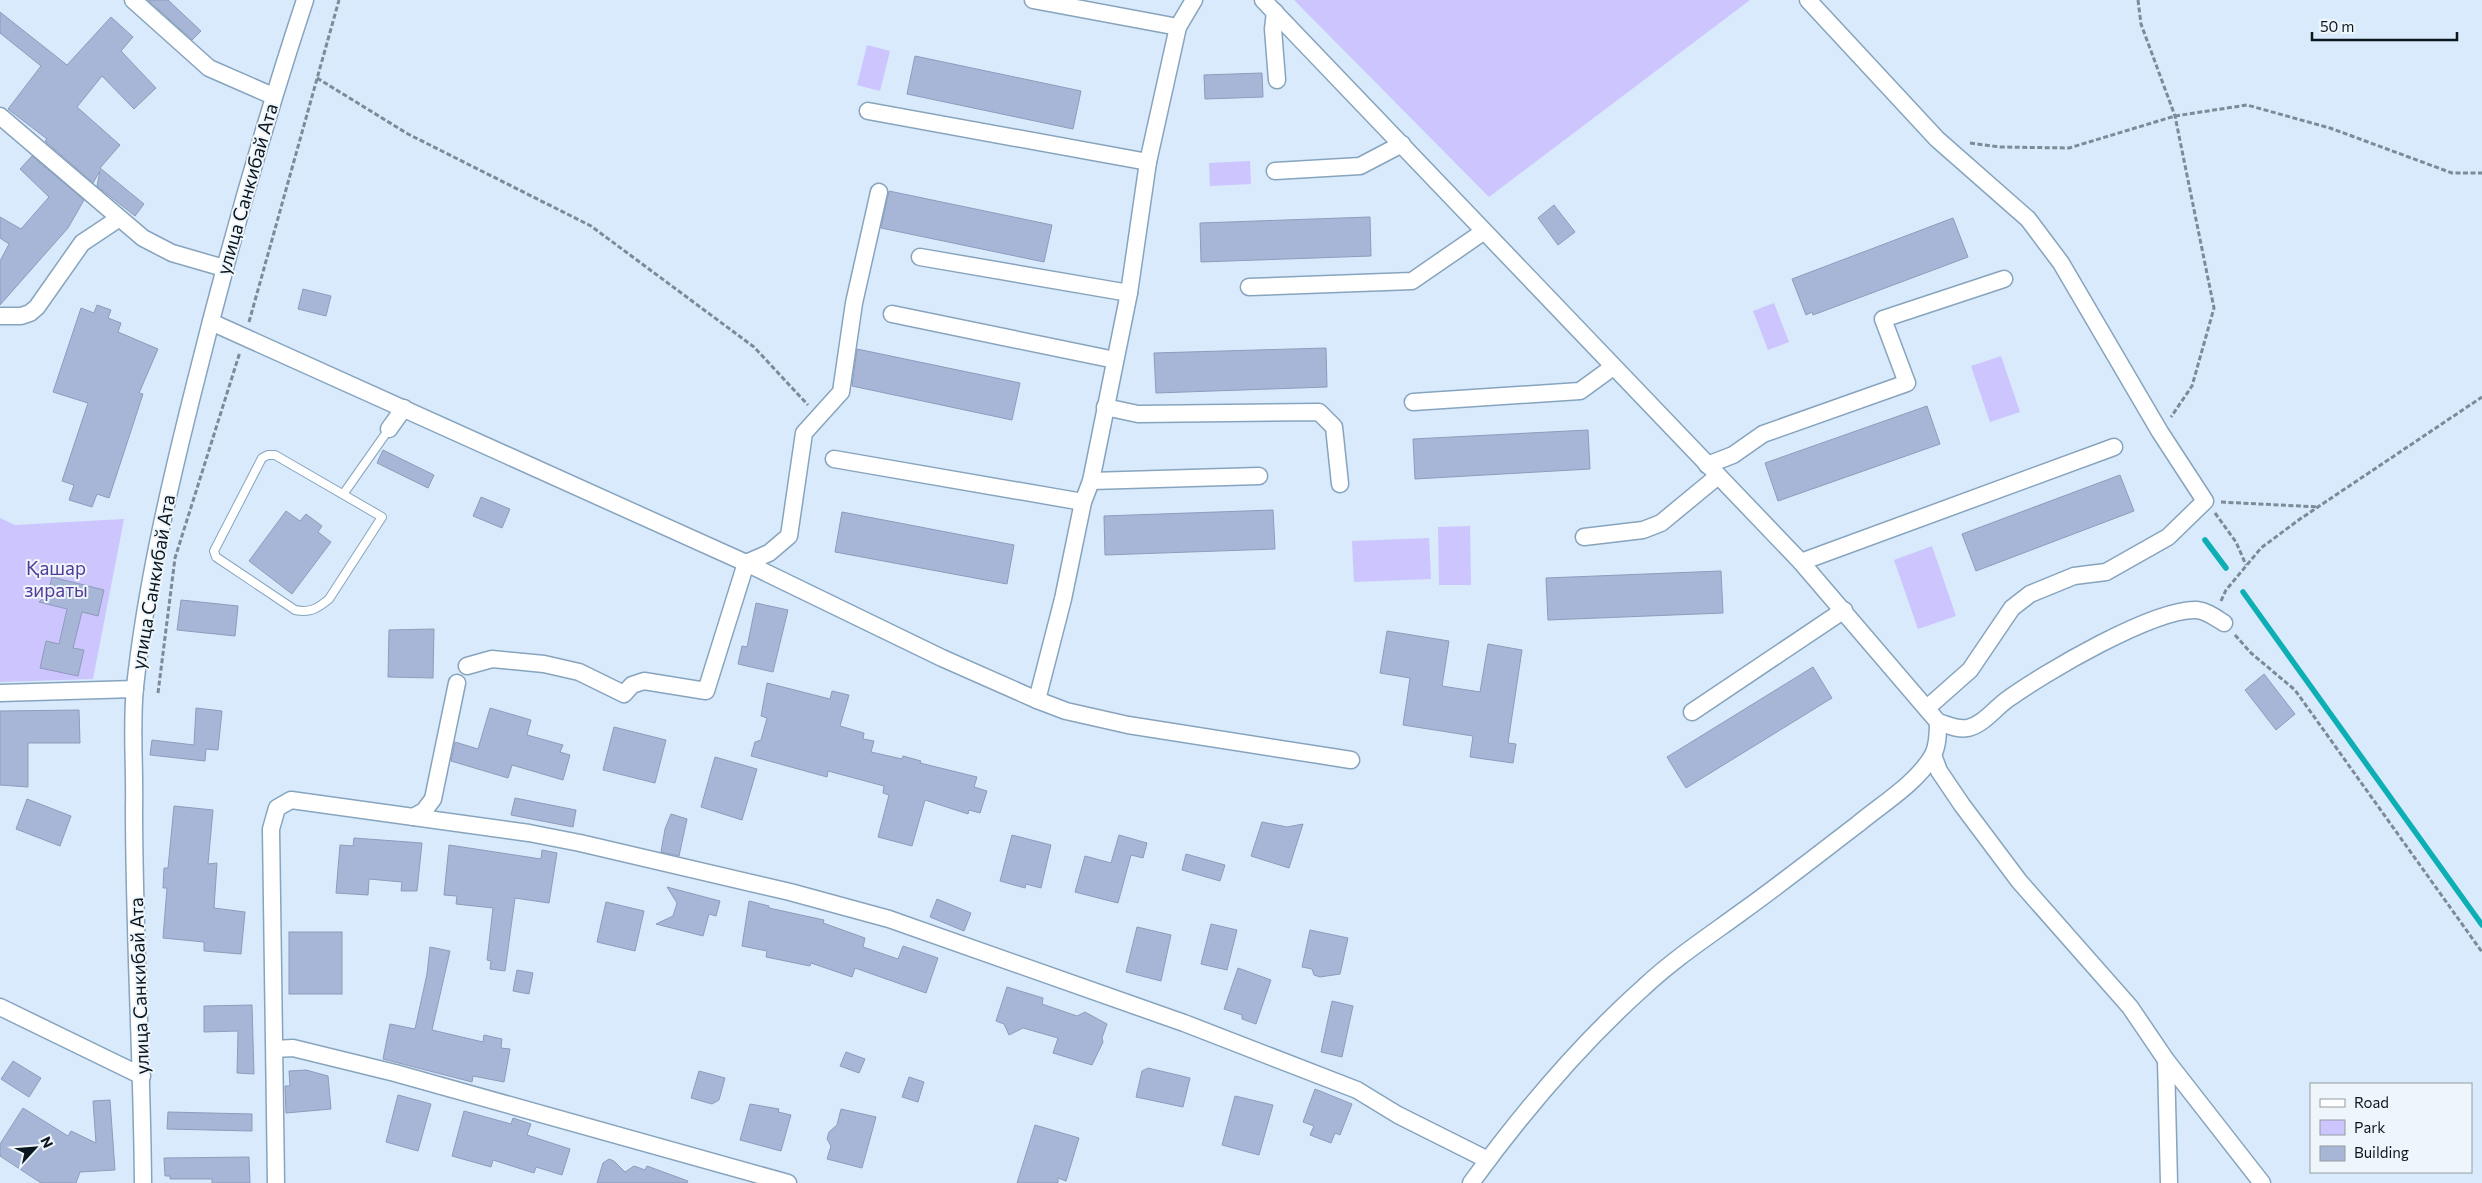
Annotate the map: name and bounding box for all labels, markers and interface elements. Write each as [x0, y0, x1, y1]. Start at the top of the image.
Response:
scale bar [2312, 10, 2457, 42]
text: 50 m [2320, 17, 2354, 35]
street label: улица Санкибай Ата [211, 101, 282, 277]
street label: улица Санкибай Ата [126, 493, 179, 671]
park label: Қашар зираты [24, 556, 88, 601]
street label: улица Санкибай Ата [124, 897, 153, 1075]
legend [2310, 1083, 2472, 1173]
text: Road [2354, 1093, 2389, 1111]
text: Park [2354, 1118, 2385, 1136]
north arrow [10, 1123, 60, 1173]
text: N [37, 1134, 57, 1151]
text: Building [2354, 1143, 2409, 1161]

